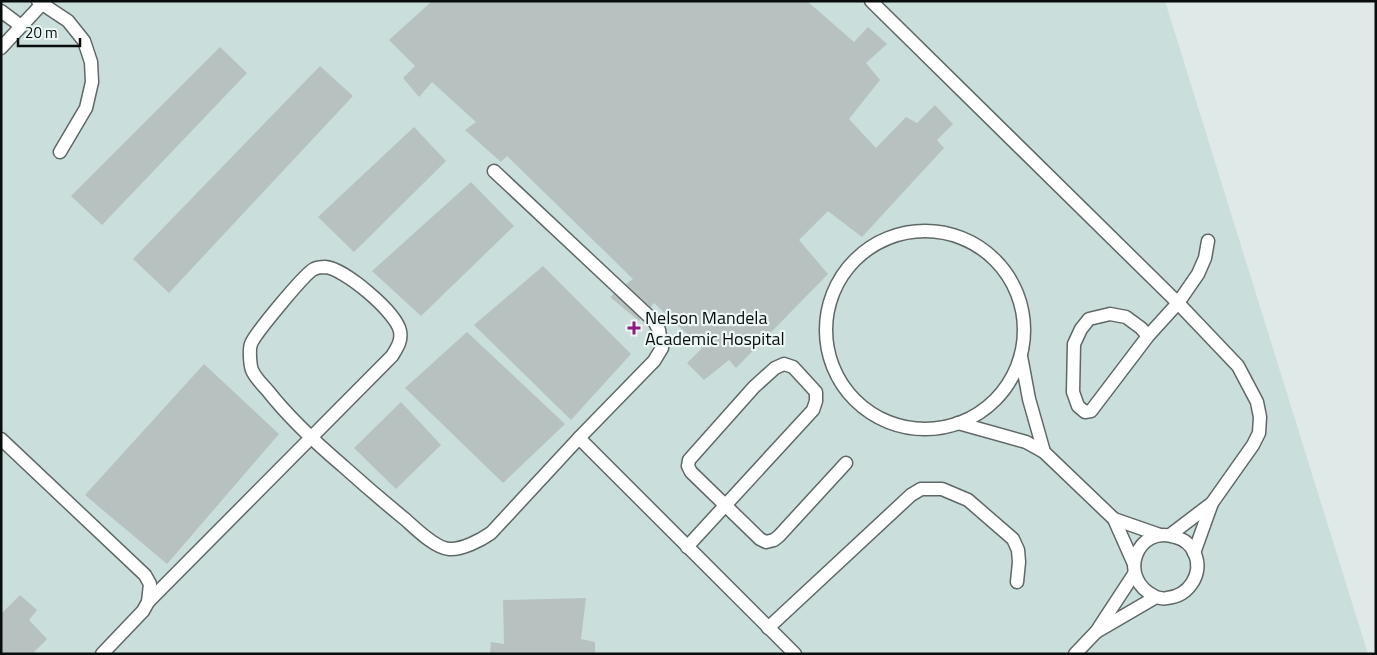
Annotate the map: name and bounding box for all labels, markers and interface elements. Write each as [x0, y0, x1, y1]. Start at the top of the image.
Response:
scale bar [18, 15, 80, 47]
text: 20 m [25, 21, 58, 44]
place label: Nelson Mandela Academic Hospital [645, 304, 785, 352]
marker: Nelson Mandela Academic Hospital [627, 321, 641, 335]

